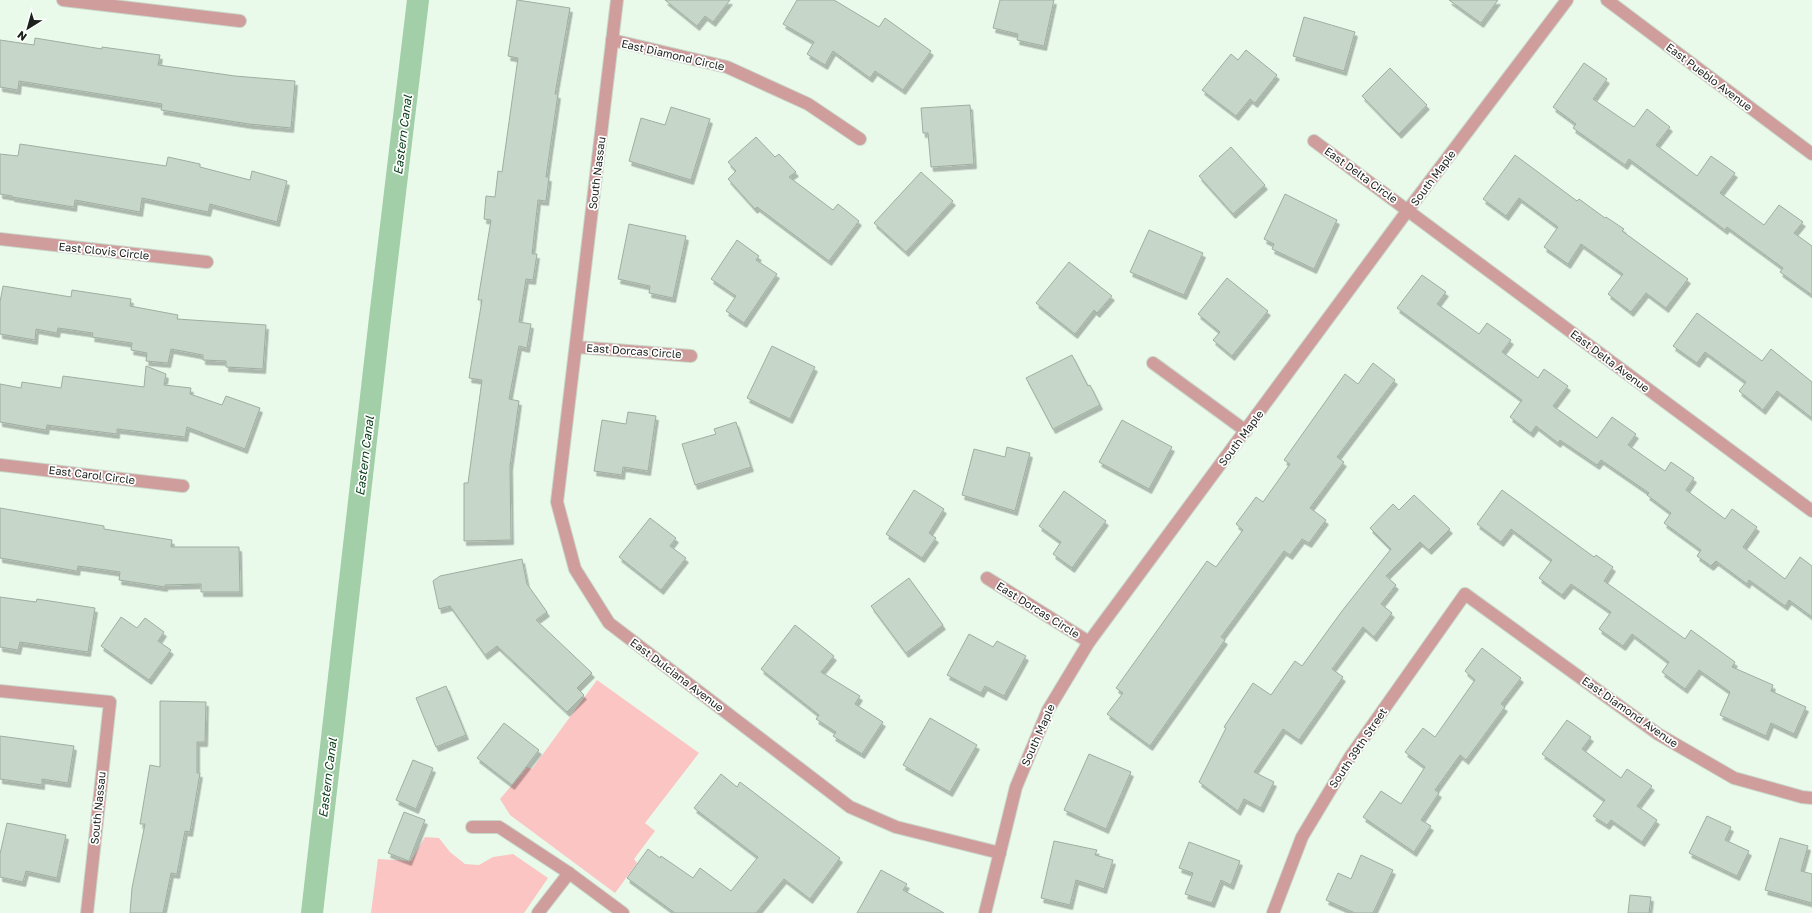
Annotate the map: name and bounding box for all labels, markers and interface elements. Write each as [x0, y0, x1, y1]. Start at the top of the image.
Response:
north arrow [8, 8, 48, 48]
text: N [14, 29, 29, 44]
street label: East Diamond Circle [620, 36, 726, 73]
street label: East Pueblo Avenue [1664, 40, 1755, 113]
water label: Eastern Canal [390, 93, 415, 176]
street label: South Nassau [586, 136, 607, 210]
street label: East Delta Circle [1322, 144, 1400, 205]
street label: South Maple [1407, 147, 1458, 208]
street label: East Clovis Circle [58, 239, 150, 262]
street label: East Delta Avenue [1568, 327, 1652, 394]
street label: East Dorcas Circle [586, 341, 682, 360]
street label: South Maple [1215, 407, 1266, 468]
water label: Eastern Canal [352, 414, 377, 497]
street label: East Carol Circle [48, 463, 136, 486]
street label: East Dorcas Circle [994, 579, 1082, 640]
street label: East Dulciana Avenue [628, 635, 726, 714]
street label: East Diamond Avenue [1580, 674, 1681, 750]
street label: South Maple [1018, 702, 1057, 768]
street label: South 39th Street [1326, 705, 1389, 790]
water label: Eastern Canal [315, 736, 340, 819]
street label: South Nassau [87, 771, 108, 845]

